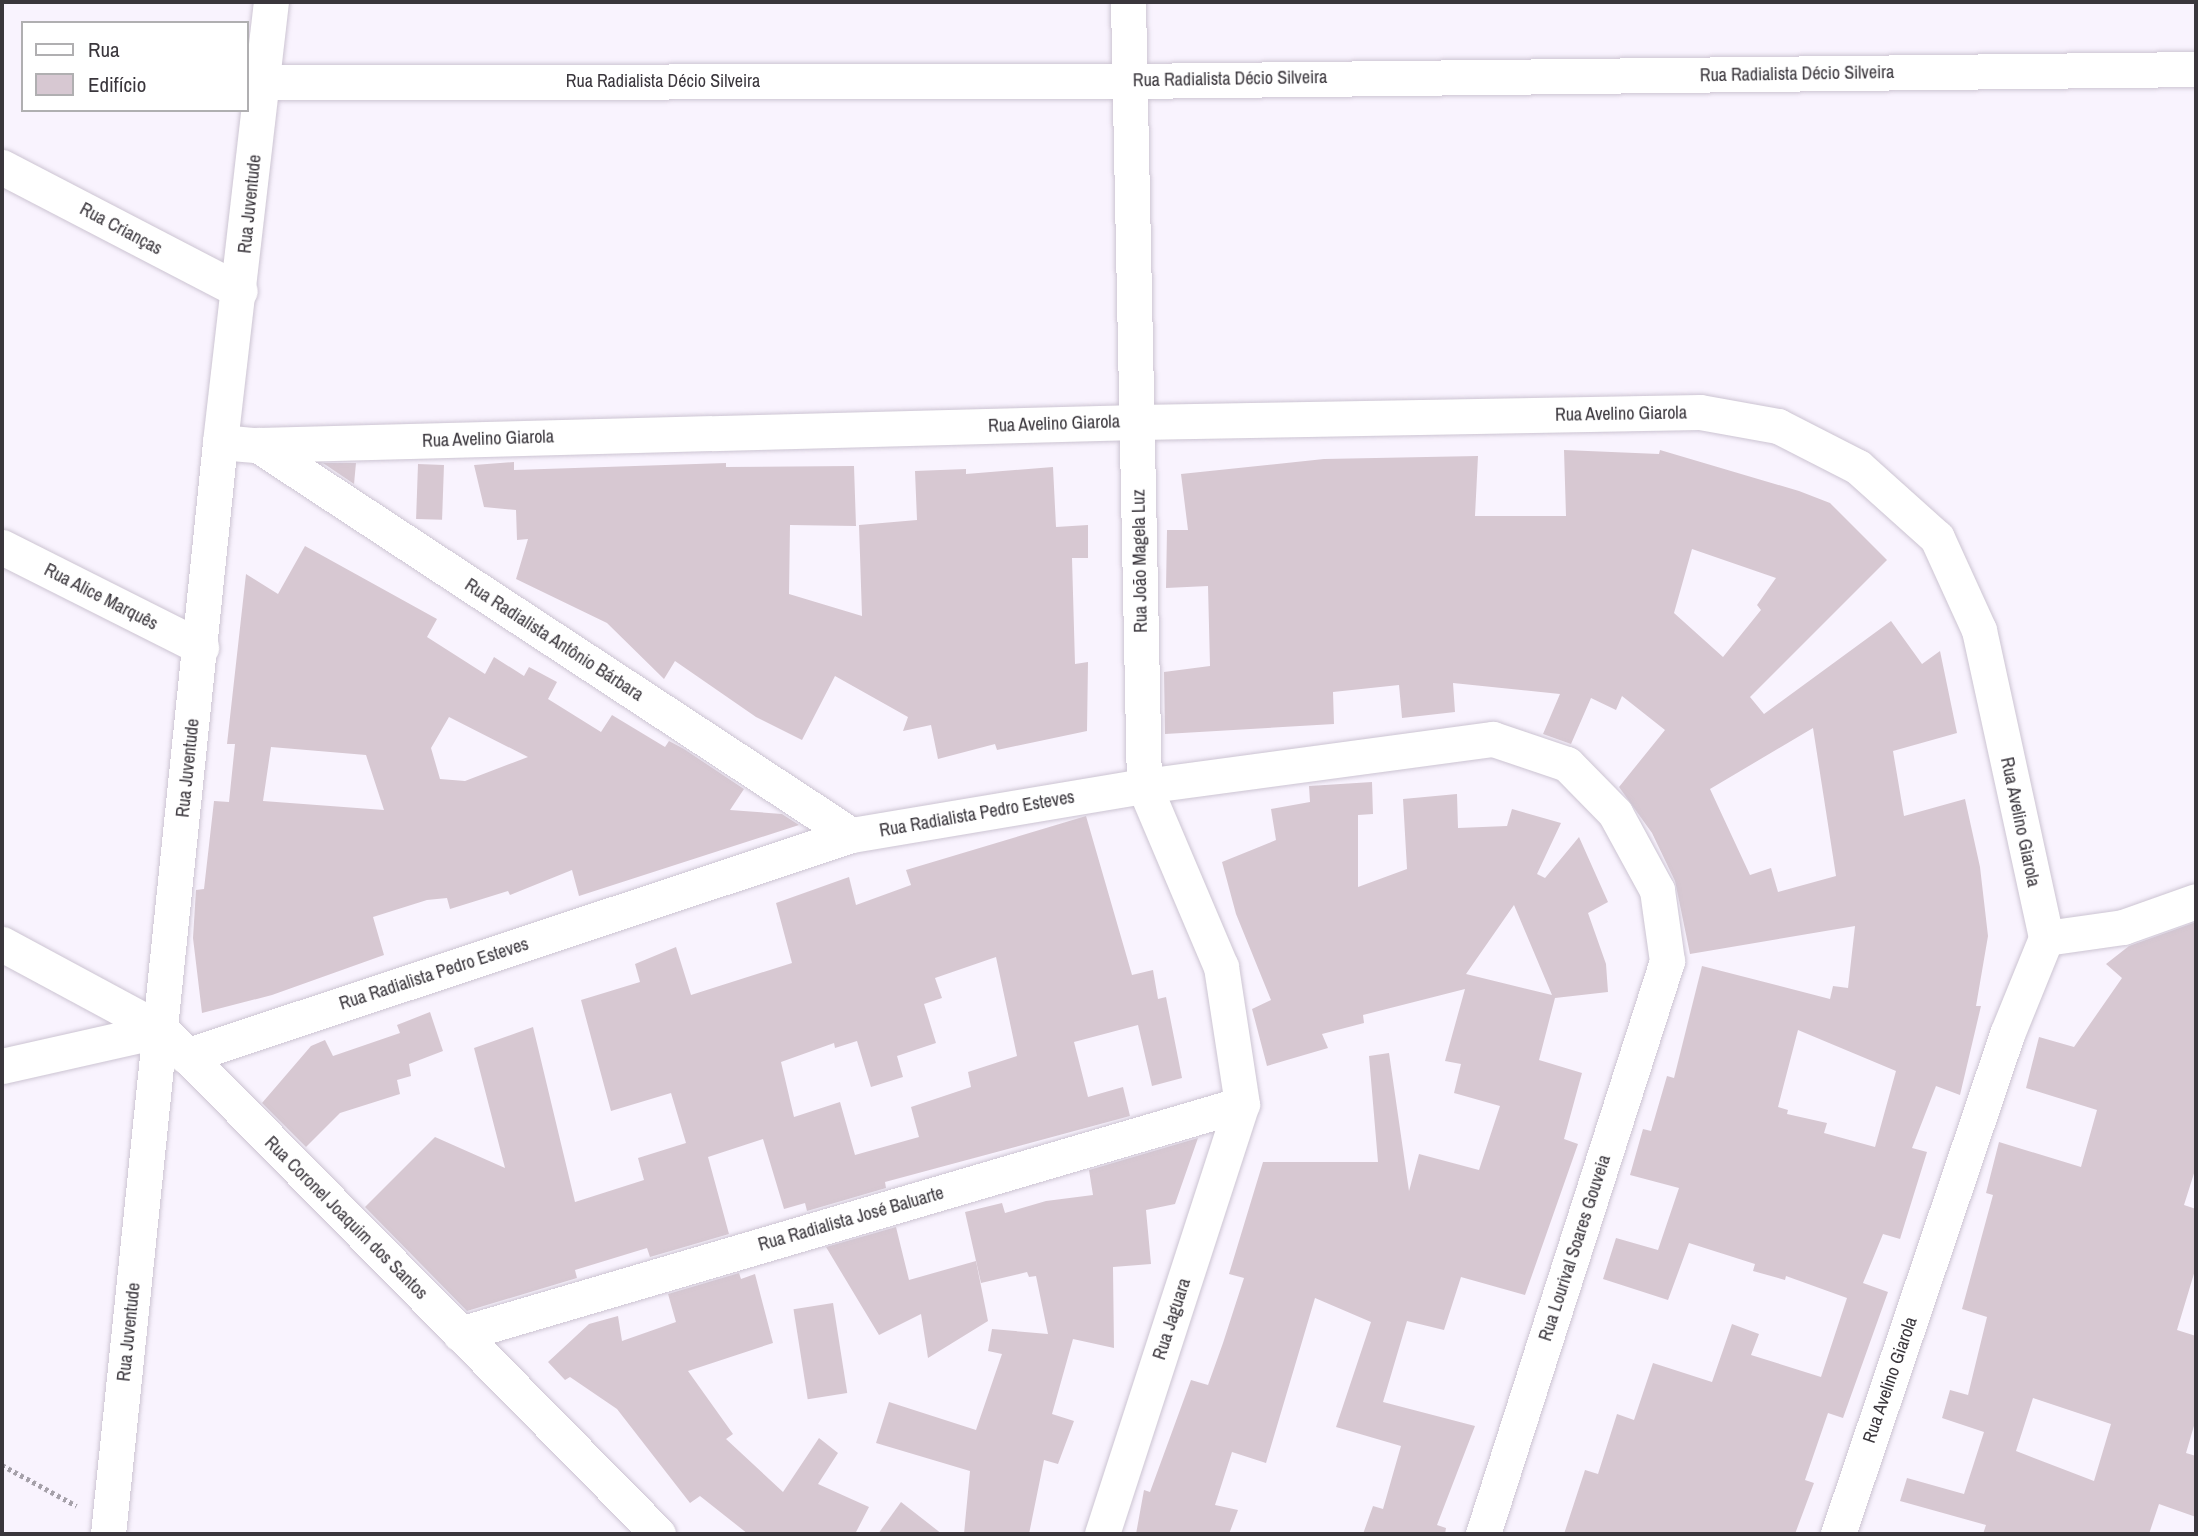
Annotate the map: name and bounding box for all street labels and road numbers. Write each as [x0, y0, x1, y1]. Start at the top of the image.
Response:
street label: Rua Radialista Décio Silveira [1700, 62, 1894, 86]
street label: Rua Radialista Décio Silveira [1133, 67, 1327, 91]
street label: Rua Radialista Décio Silveira [566, 70, 760, 92]
street label: Rua Juventude [234, 153, 266, 255]
street label: Rua Crianças [76, 198, 166, 260]
street label: Rua Avelino Giarola [1554, 402, 1688, 426]
street label: Rua Avelino Giarola [987, 411, 1121, 437]
street label: Rua Avelino Giarola [421, 426, 555, 452]
street label: Rua João Magela Luz [1128, 489, 1152, 633]
street label: Rua Alice Marquês [40, 559, 162, 635]
street label: Rua Radialista Antônio Bárbara [460, 574, 648, 706]
street label: Rua Juventude [172, 717, 204, 819]
street label: Rua Avelino Giarola [1996, 755, 2044, 889]
street label: Rua Radialista Pedro Esteves [878, 786, 1076, 842]
street label: Rua Radialista Pedro Esteves [337, 933, 531, 1015]
street label: Rua Coronel Joaquim dos Santos [260, 1132, 432, 1304]
street label: Rua Lourival Soares Gouveia [1535, 1152, 1615, 1344]
street label: Rua Radialista José Baluarte [756, 1182, 946, 1256]
street label: Rua Jaguara [1149, 1275, 1195, 1363]
street label: Rua Juventude [113, 1281, 145, 1383]
street label: Rua Avelino Giarola [1858, 1314, 1922, 1446]

